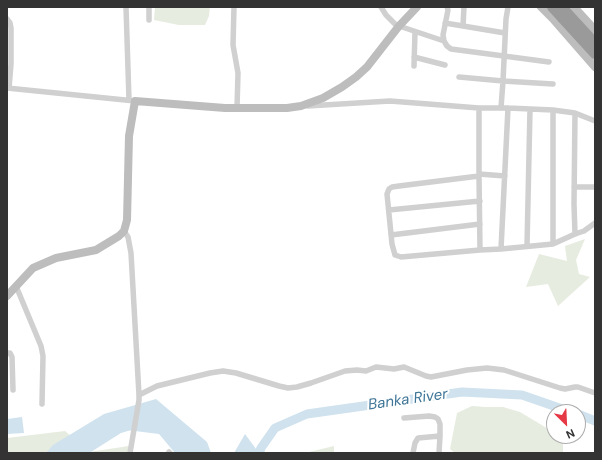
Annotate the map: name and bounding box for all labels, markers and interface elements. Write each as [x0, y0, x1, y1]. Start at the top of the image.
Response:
water label: Banka River [367, 385, 449, 415]
north arrow [546, 404, 586, 444]
text: N [564, 426, 577, 442]

